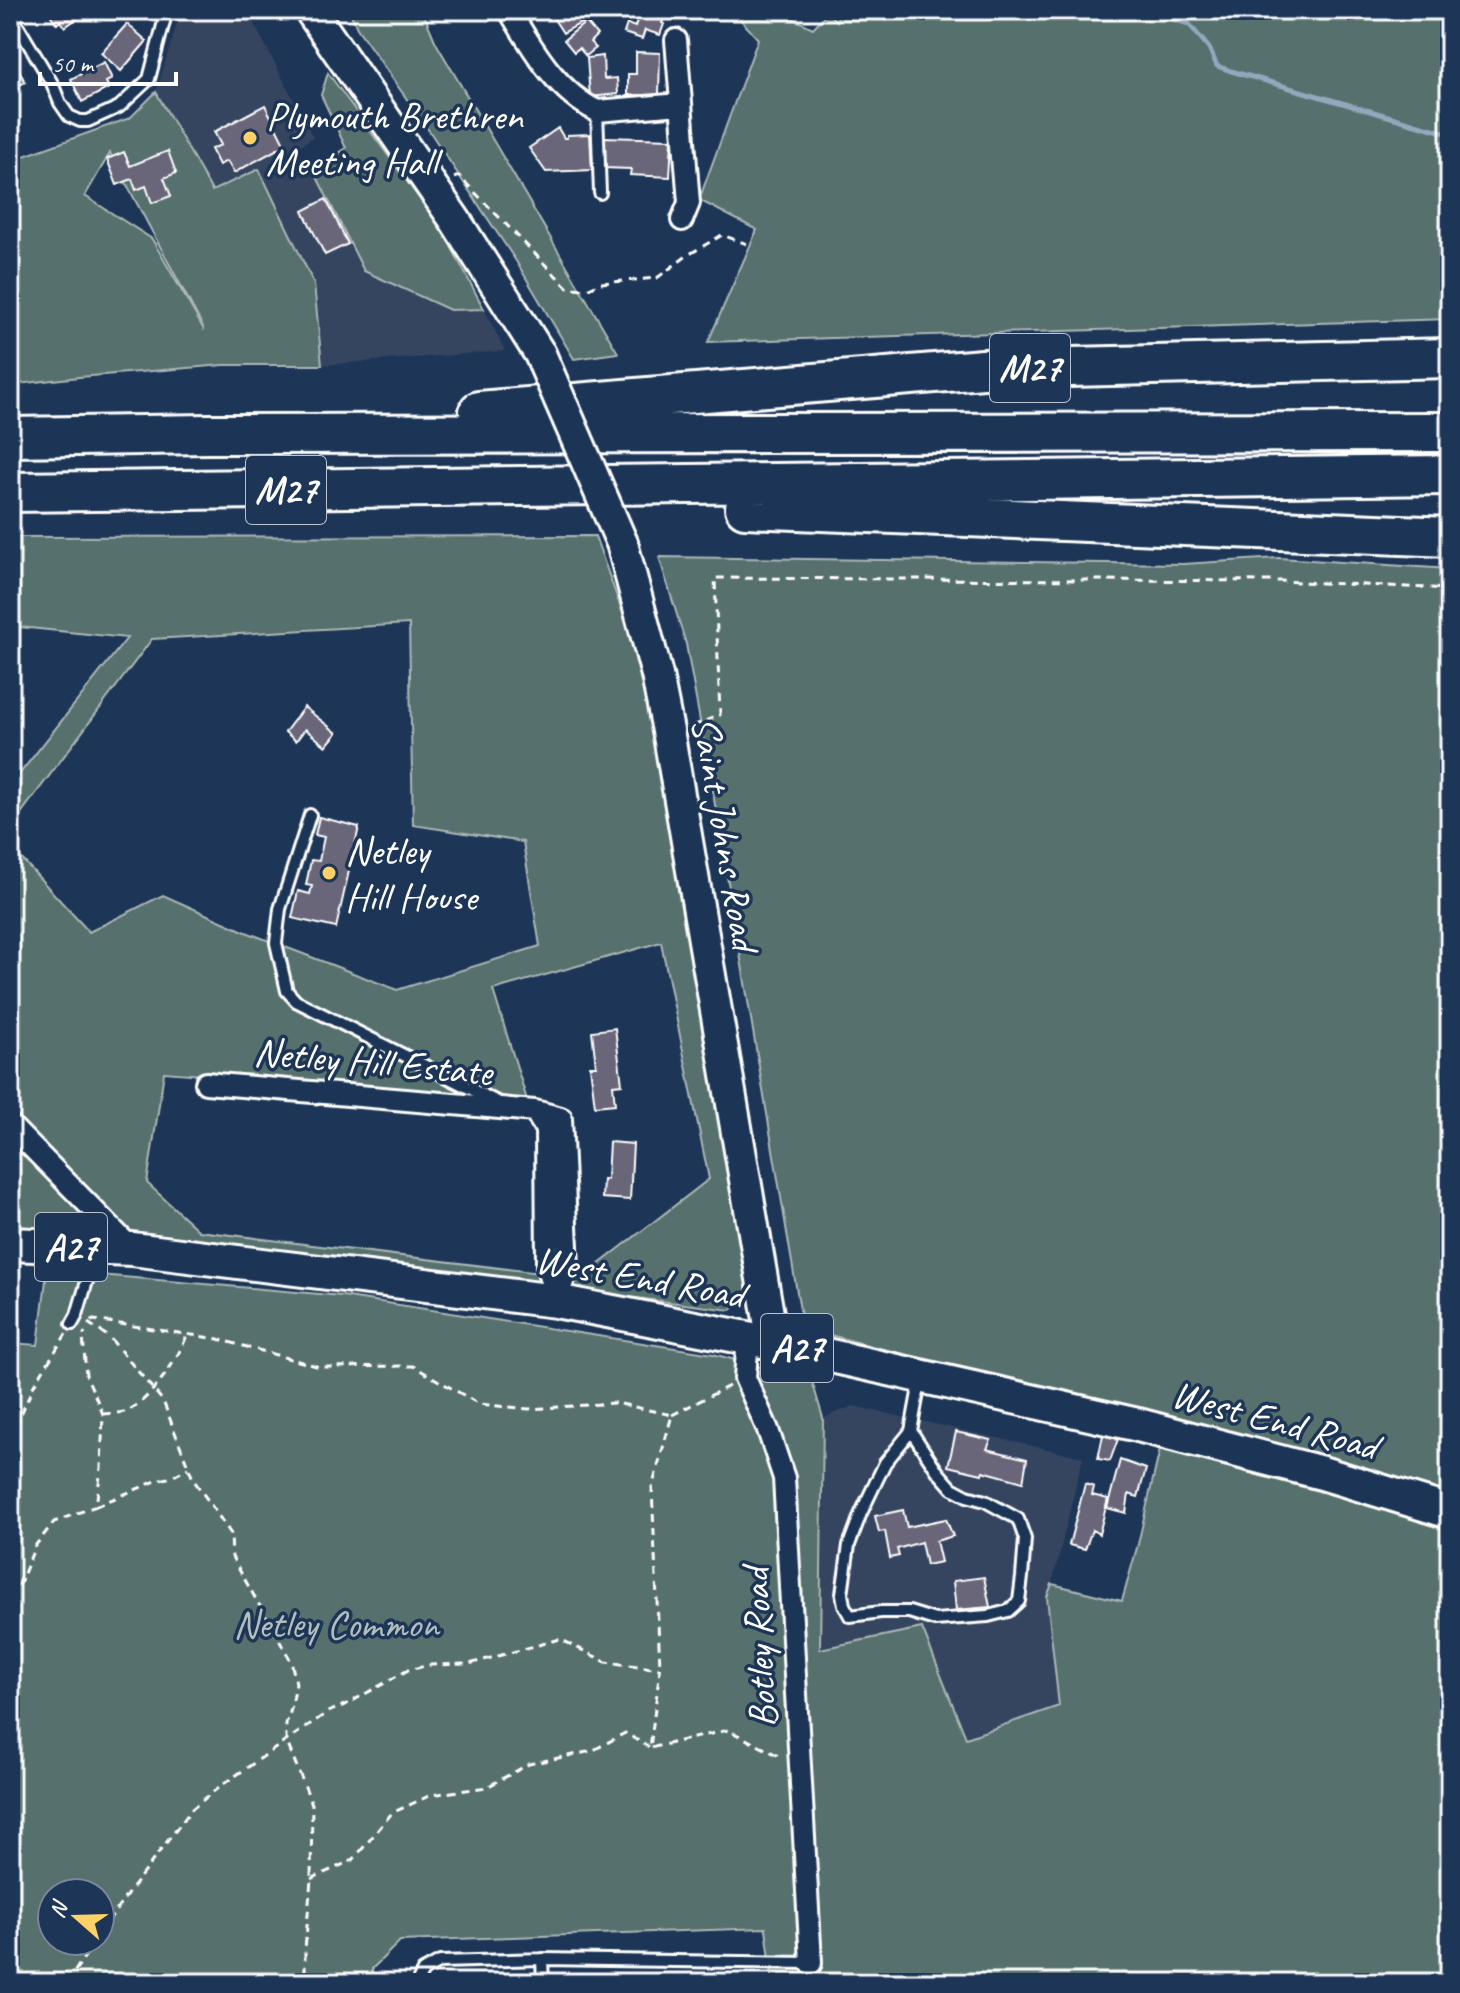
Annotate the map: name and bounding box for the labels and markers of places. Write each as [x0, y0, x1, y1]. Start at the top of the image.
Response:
place label: Plymouth Brethren Meeting Hall [266, 91, 524, 187]
marker: Plymouth Brethren Meeting Hall [241, 129, 259, 147]
place label: Netley Hill House [345, 826, 480, 922]
marker: Netley Hill House [320, 864, 338, 882]

